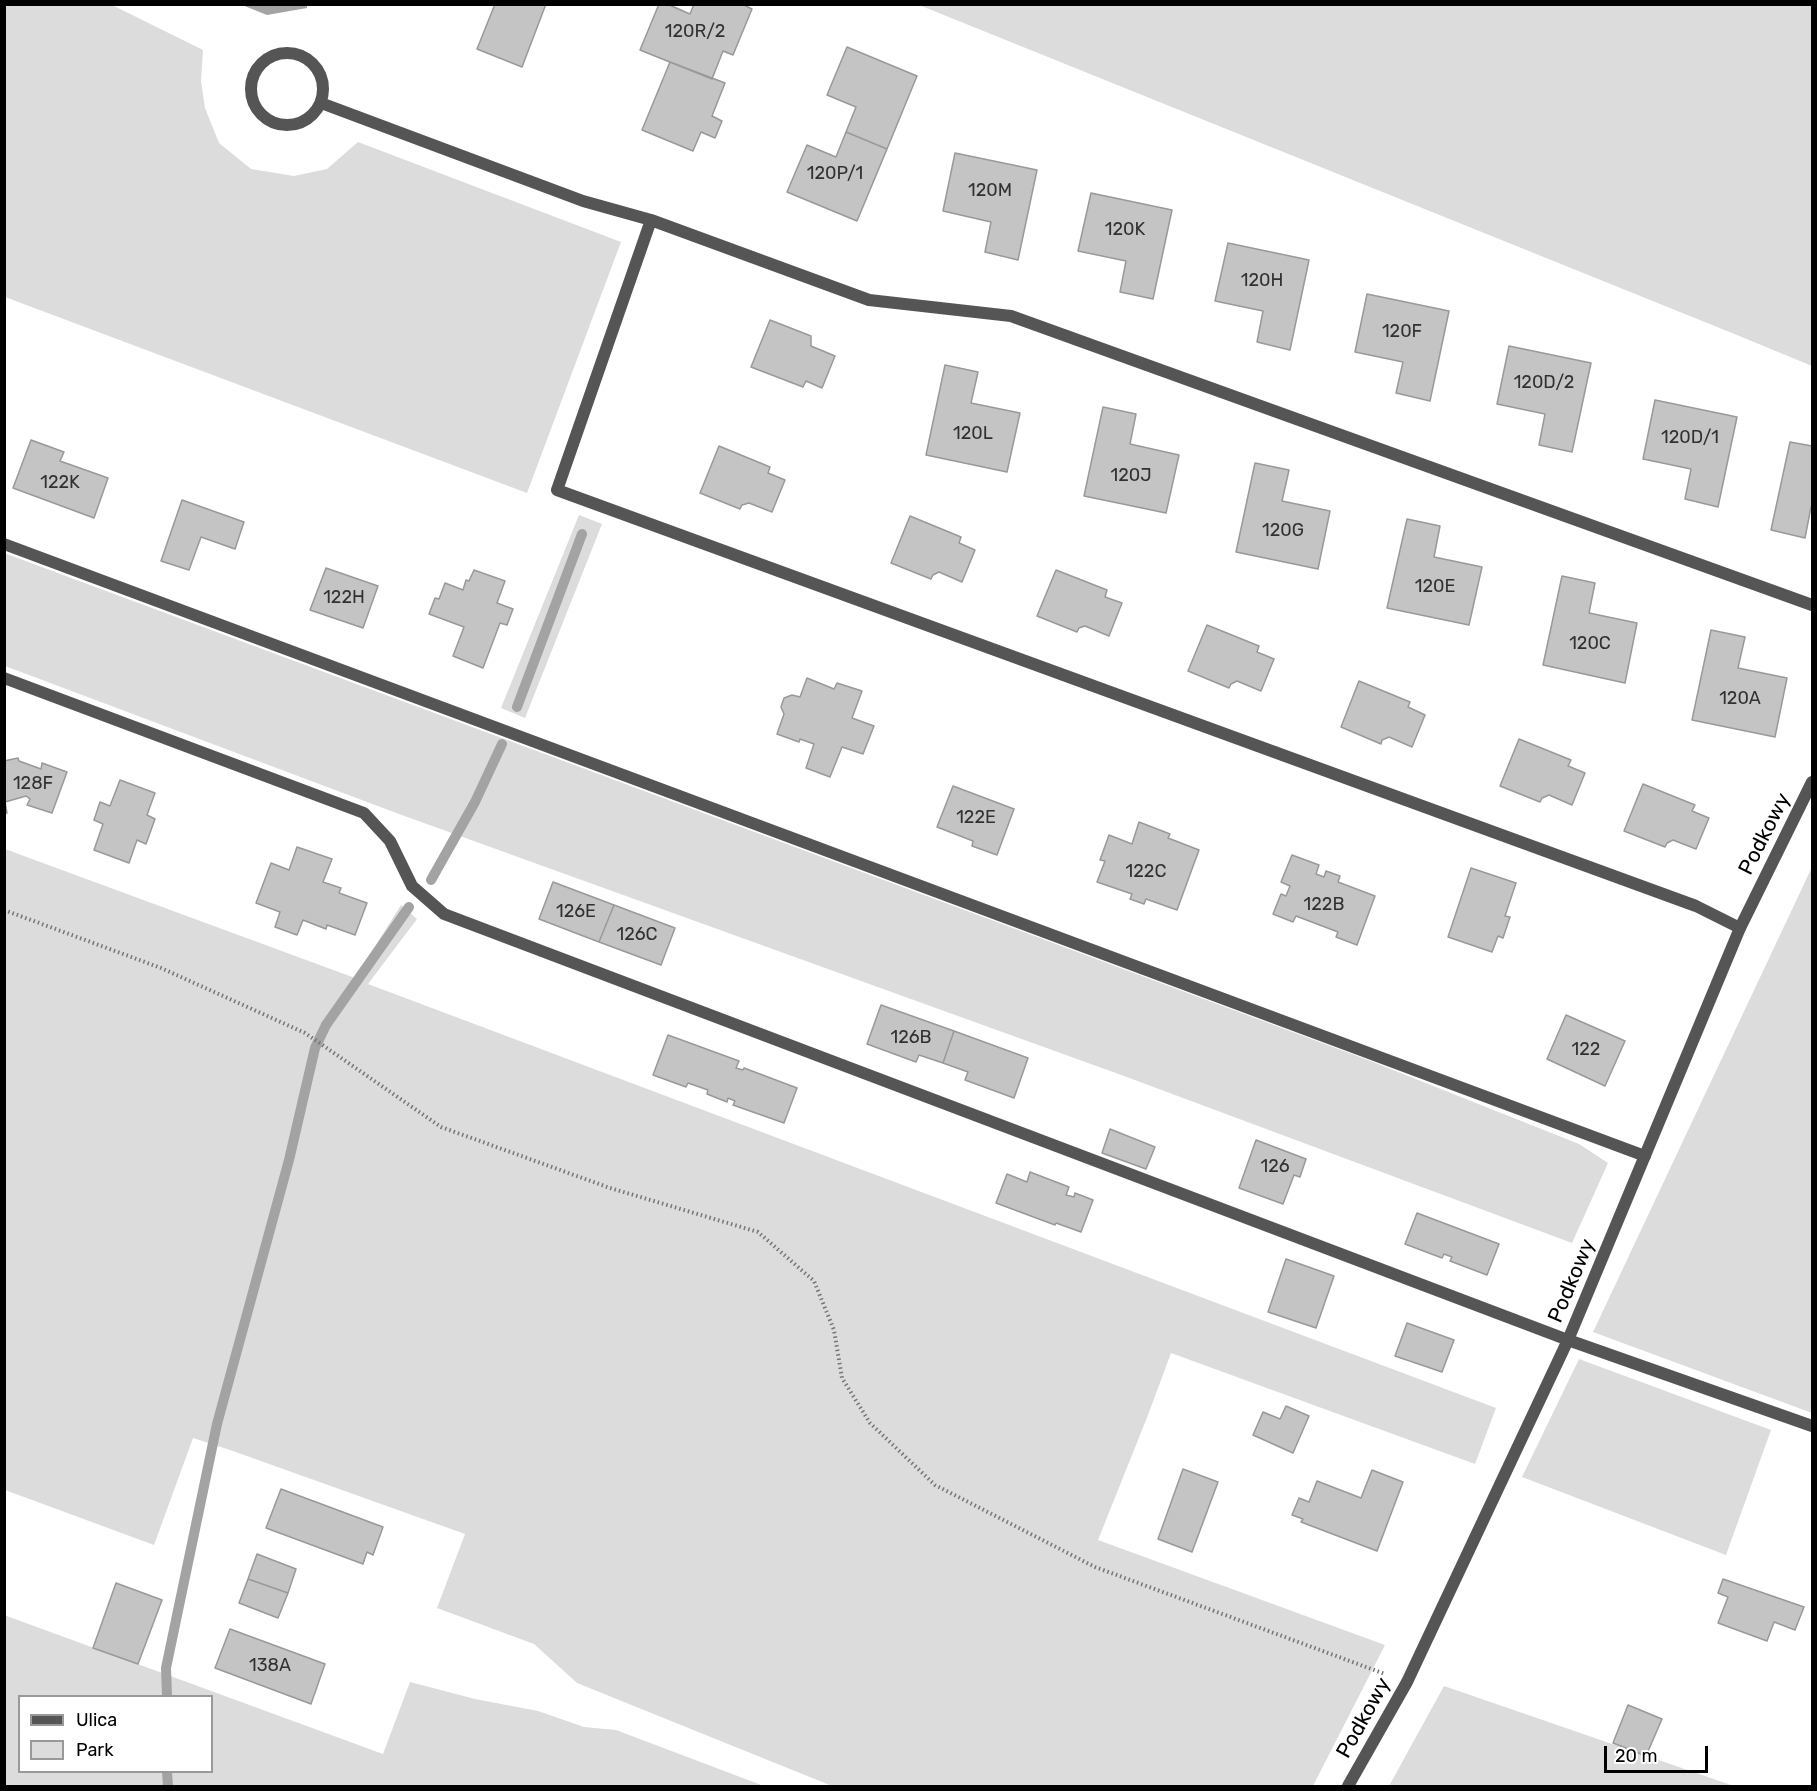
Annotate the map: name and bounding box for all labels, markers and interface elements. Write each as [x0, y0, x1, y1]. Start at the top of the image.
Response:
house number: 120R/2 [665, 21, 725, 43]
house number: 120P/1 [807, 163, 863, 185]
house number: 120M [968, 180, 1012, 202]
house number: 120K [1105, 219, 1145, 241]
house number: 120H [1241, 270, 1283, 292]
house number: 120F [1382, 321, 1422, 343]
house number: 120D/2 [1514, 372, 1574, 394]
house number: 120L [953, 423, 993, 445]
house number: 120D/1 [1661, 427, 1719, 449]
house number: 120J [1110, 465, 1152, 487]
house number: 122K [40, 472, 80, 494]
house number: 120G [1262, 520, 1304, 542]
house number: 120E [1415, 576, 1455, 598]
house number: 122H [323, 587, 365, 609]
house number: 120C [1569, 633, 1611, 655]
house number: 120A [1719, 688, 1761, 710]
house number: 128F [13, 773, 53, 795]
street label: Podkowy [1734, 789, 1796, 879]
house number: 122E [956, 807, 996, 829]
house number: 122C [1126, 861, 1166, 883]
house number: 122B [1304, 894, 1344, 916]
house number: 126E [556, 901, 596, 923]
house number: 126C [616, 924, 658, 946]
house number: 126B [890, 1027, 932, 1049]
house number: 122 [1572, 1039, 1600, 1061]
house number: 126 [1260, 1156, 1290, 1178]
street label: Podkowy [1543, 1235, 1601, 1327]
house number: 138A [249, 1655, 291, 1677]
street label: Podkowy [1332, 1673, 1396, 1763]
legend [18, 1695, 213, 1773]
text: Ulica [76, 1709, 117, 1731]
scale bar [1607, 1734, 1710, 1772]
text: Park [76, 1739, 113, 1761]
text: 20 m [1615, 1745, 1657, 1767]

